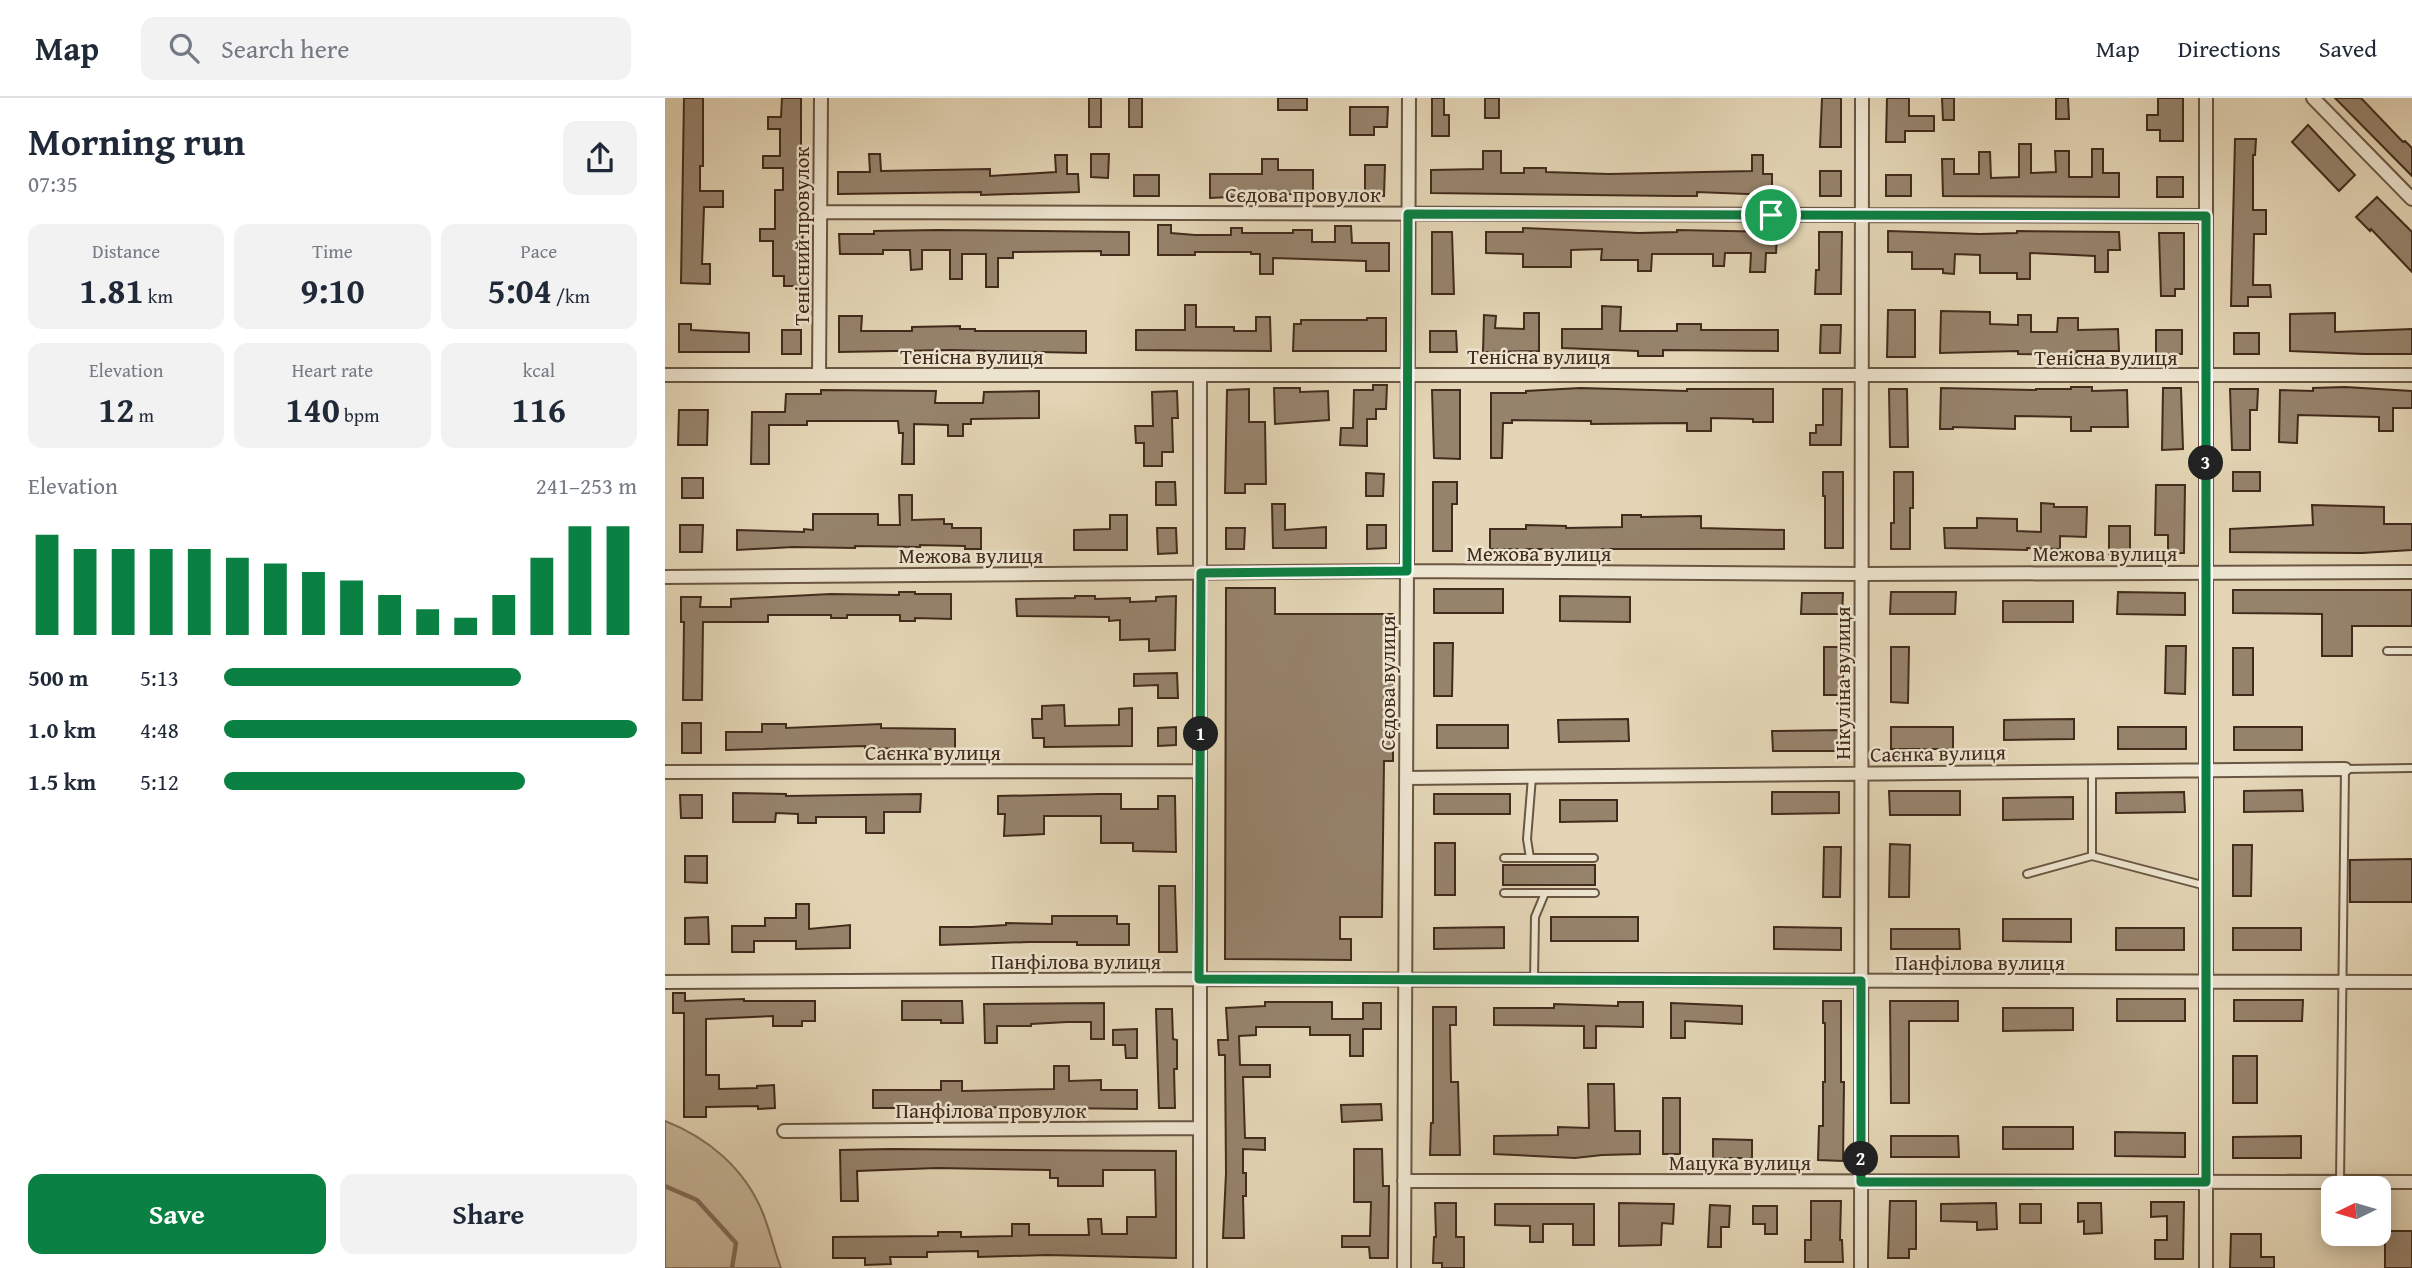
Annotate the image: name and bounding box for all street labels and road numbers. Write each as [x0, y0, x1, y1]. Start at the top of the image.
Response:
street label: Тенісний провулок [786, 147, 817, 325]
street label: Сєдова провулок [1225, 179, 1381, 210]
street label: Тенісна вулиця [900, 341, 1044, 372]
street label: Тенісна вулиця [1467, 341, 1611, 372]
street label: Тенісна вулиця [2034, 342, 2178, 373]
street label: Межова вулиця [1467, 538, 1612, 569]
street label: Межова вулиця [2033, 538, 2178, 569]
street label: Межова вулиця [899, 540, 1044, 571]
street label: Нікуліна вулиця [1827, 606, 1858, 760]
street label: Сєдова вулиця [1372, 615, 1403, 751]
street label: Саєнка вулиця [1870, 736, 2007, 770]
street label: Саєнка вулиця [865, 737, 1001, 768]
street label: Панфілова вулиця [991, 946, 1162, 977]
street label: Панфілова вулиця [1895, 947, 2066, 978]
street label: Панфілова провулок [896, 1095, 1086, 1126]
street label: Мацука вулиця [1669, 1147, 1812, 1178]

